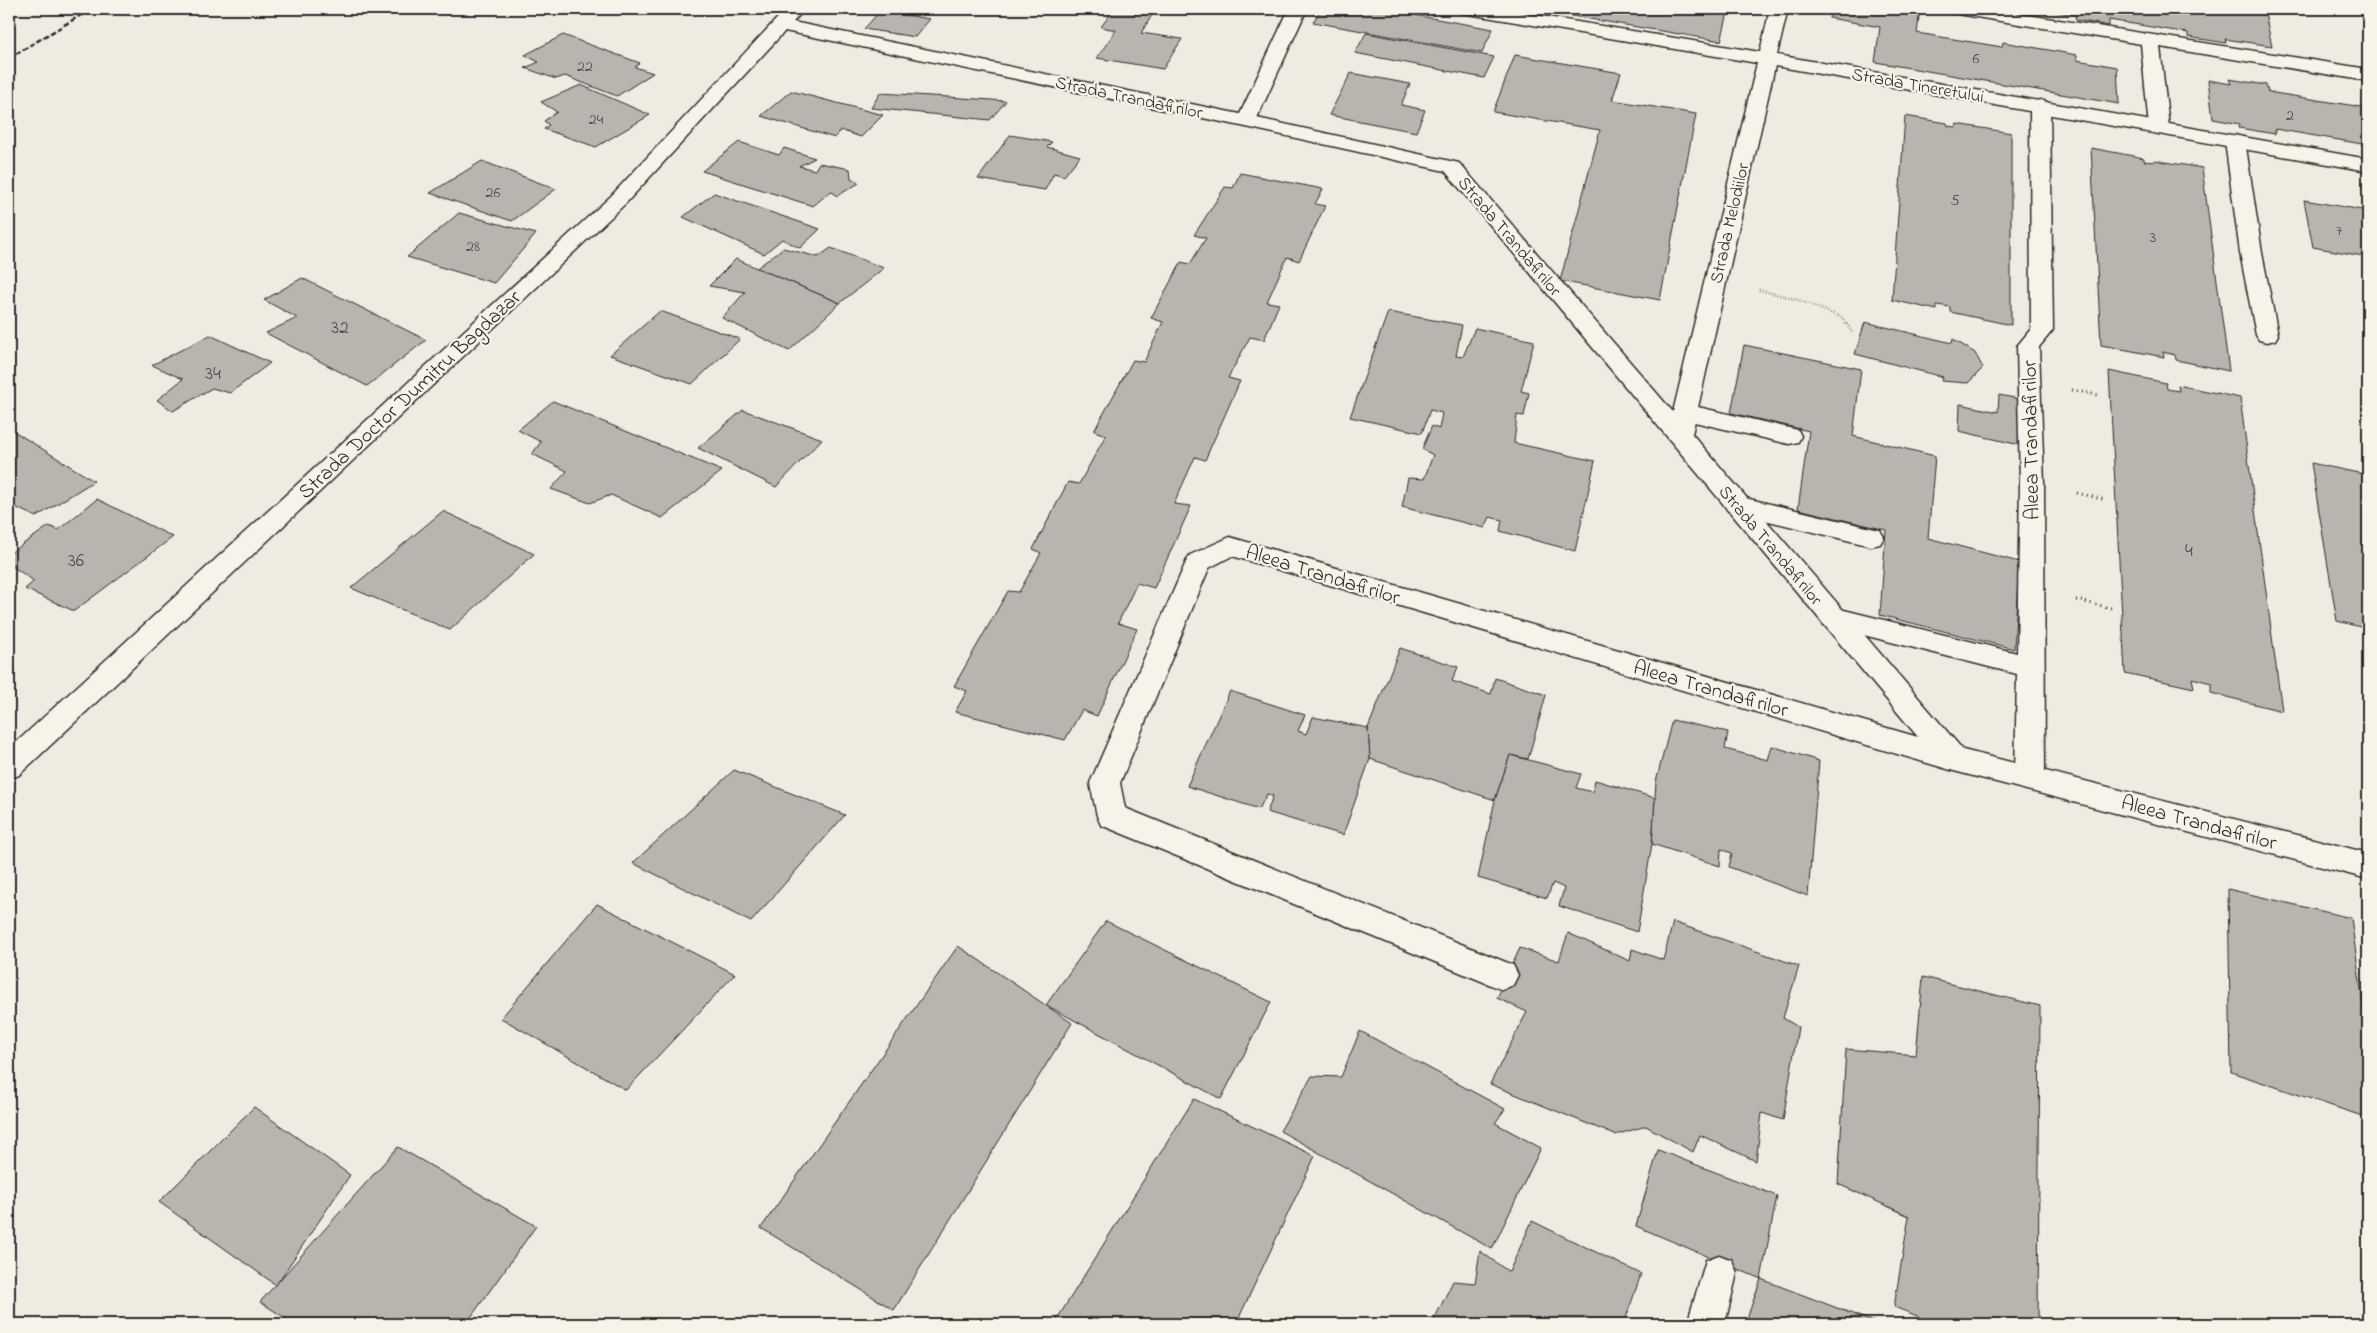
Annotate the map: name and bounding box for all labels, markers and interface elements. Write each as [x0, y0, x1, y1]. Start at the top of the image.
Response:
house number: 6 [1972, 47, 1980, 71]
house number: 22 [577, 55, 593, 79]
street label: Strada Tineretului [1849, 63, 1986, 111]
street label: Strada Trandafirilor [1053, 71, 1205, 127]
house number: 2 [2286, 104, 2294, 128]
house number: 24 [589, 108, 604, 132]
street label: Strada Melodiilor [1704, 160, 1758, 286]
street label: Strada Trandafirilor [1450, 171, 1567, 303]
house number: 26 [486, 181, 501, 205]
house number: 5 [1950, 189, 1960, 213]
house number: 7 [2336, 219, 2343, 243]
house number: 3 [2150, 226, 2156, 250]
house number: 28 [466, 235, 480, 259]
street label: Strada Doctor Dumitru Bagdazar [292, 284, 530, 509]
house number: 32 [331, 315, 349, 342]
street label: Aleea Trandafirilor [2016, 359, 2048, 520]
house number: 34 [205, 361, 221, 388]
street label: Strada Trandafirilor [1711, 480, 1828, 612]
street label: Aleea Trandafirilor [1242, 538, 1404, 614]
house number: 4 [2185, 538, 2193, 565]
house number: 36 [68, 548, 84, 575]
street label: Aleea Trandafirilor [1629, 653, 1792, 727]
street label: Aleea Trandafirilor [2117, 789, 2280, 859]

